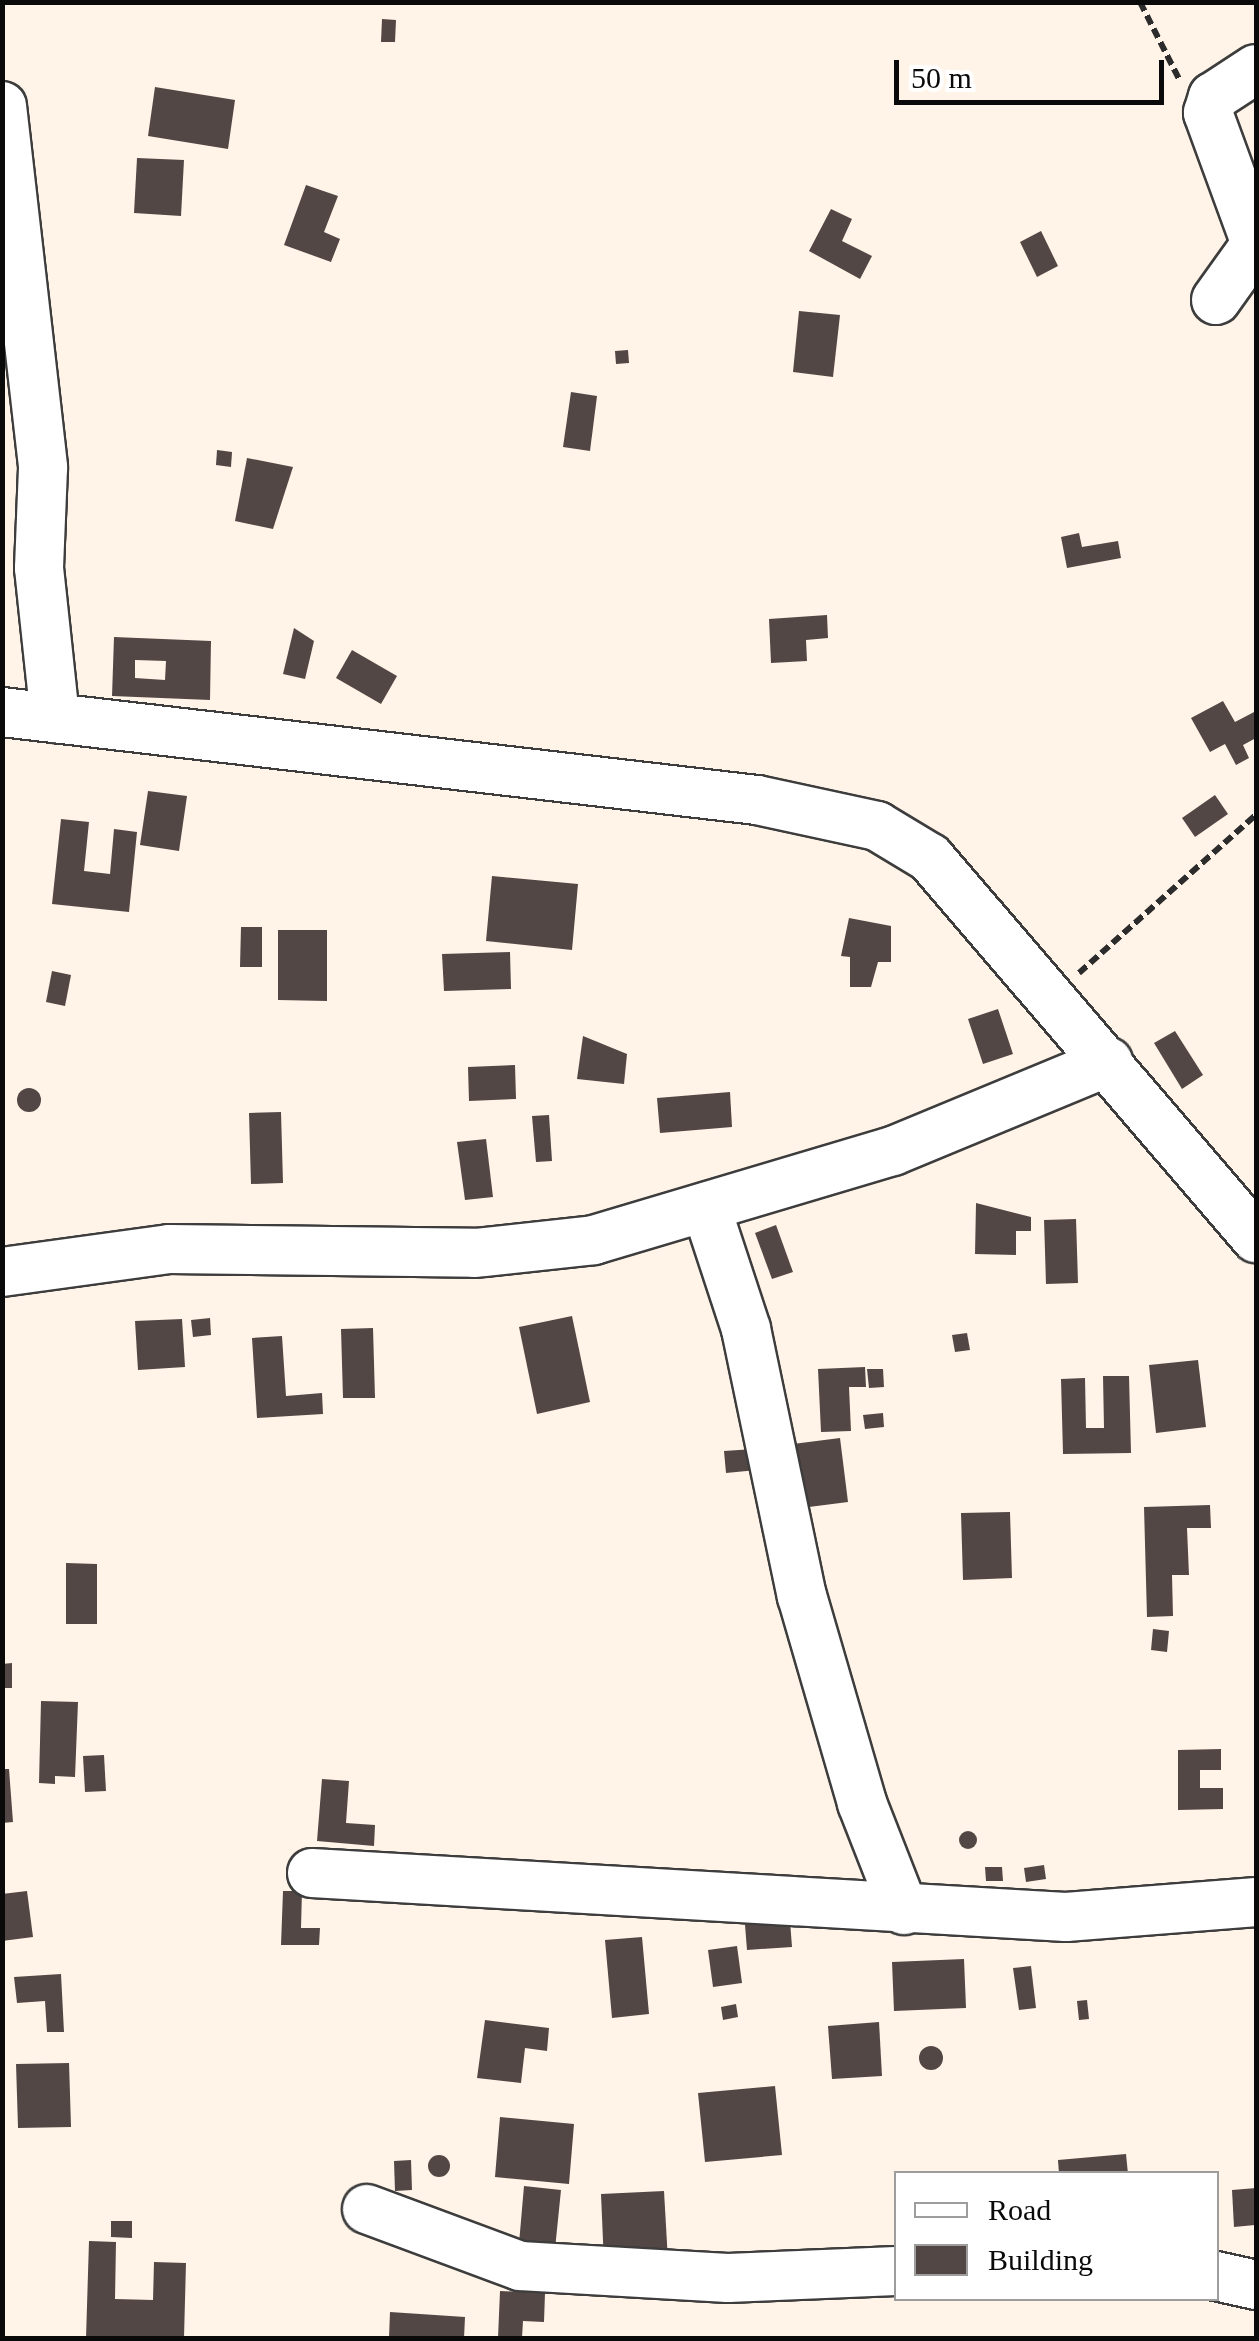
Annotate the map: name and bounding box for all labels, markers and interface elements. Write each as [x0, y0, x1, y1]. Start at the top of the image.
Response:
scale bar [899, 40, 1169, 102]
text: 50 m [911, 61, 972, 94]
legend [894, 2171, 1219, 2301]
text: Road [988, 2193, 1051, 2226]
text: Building [988, 2243, 1093, 2276]

